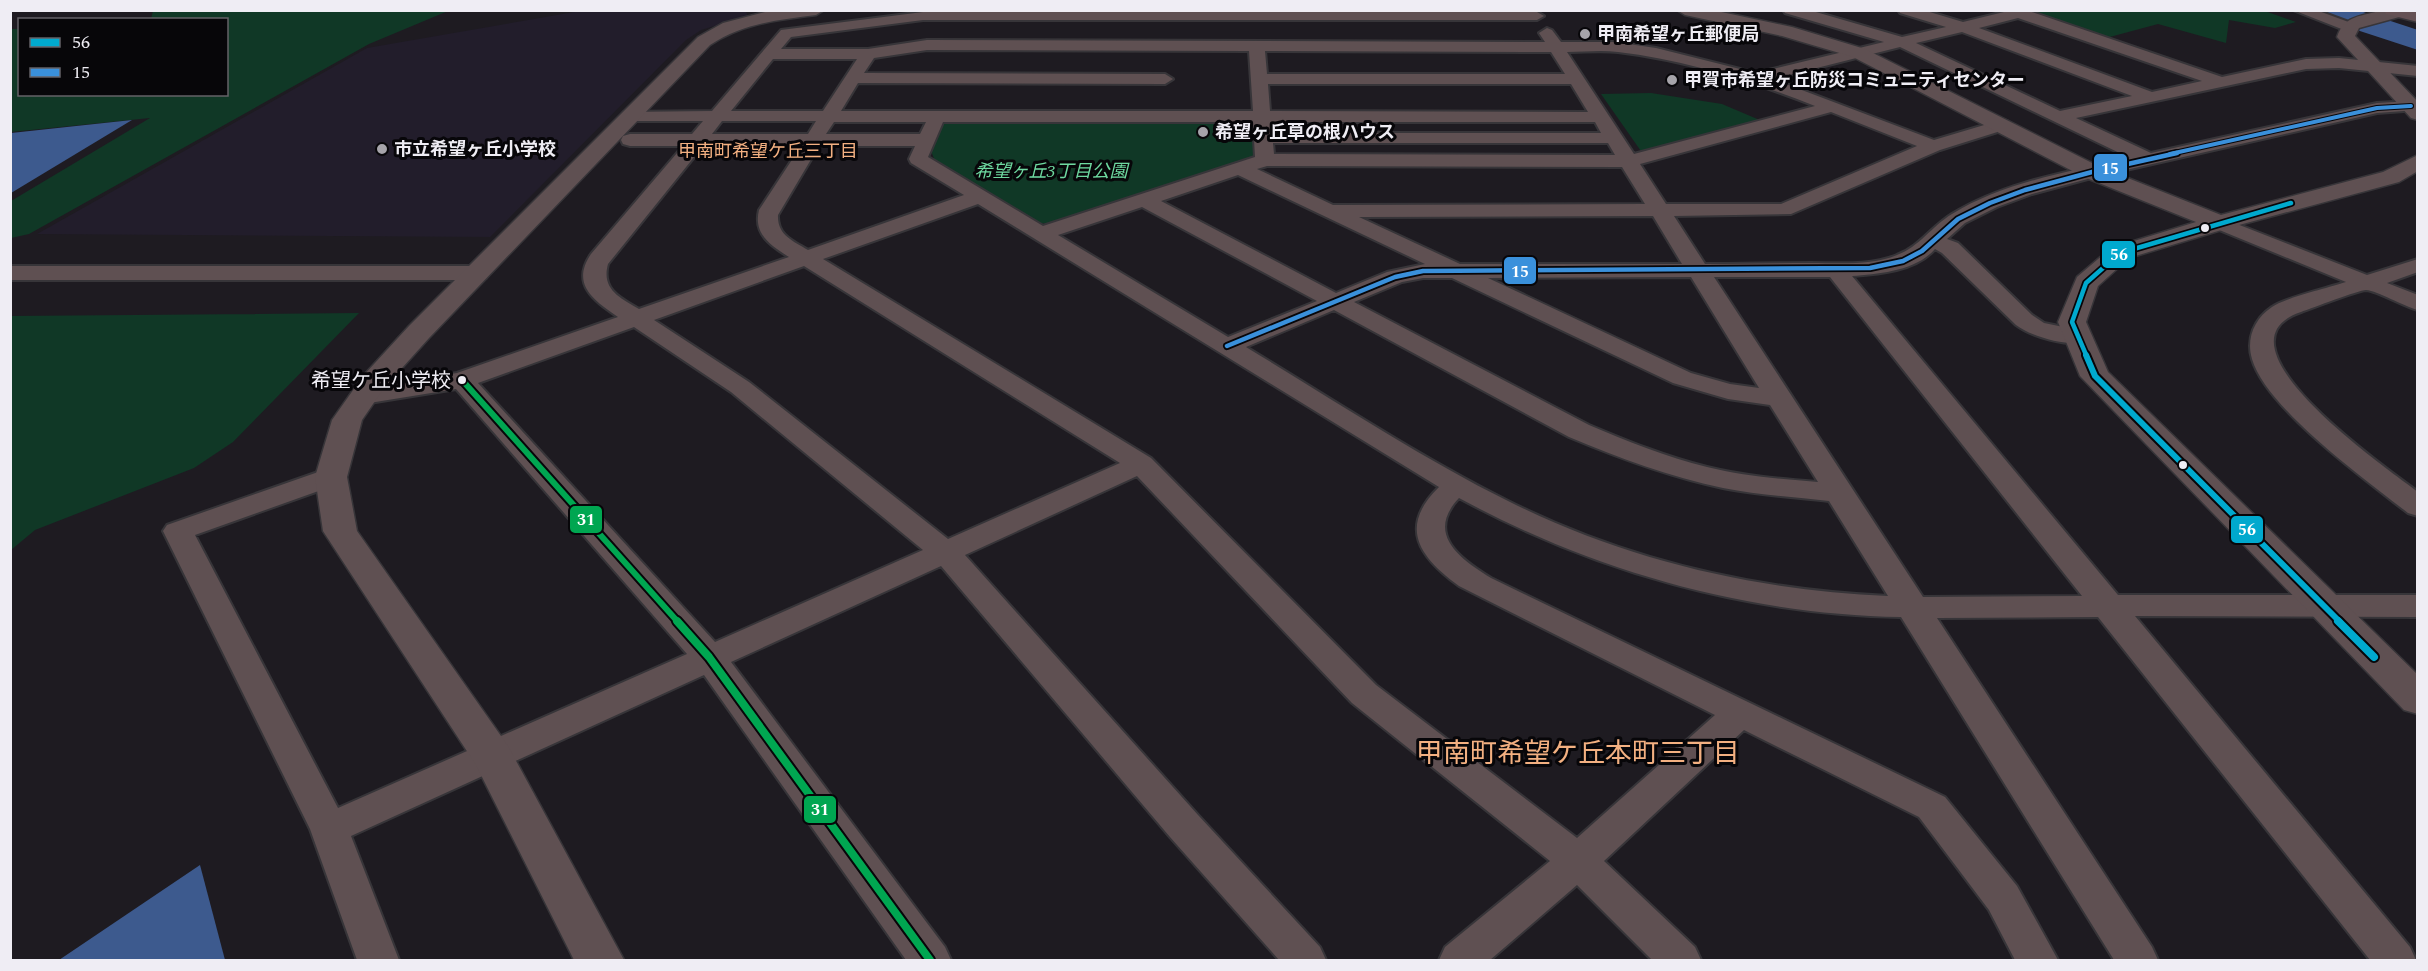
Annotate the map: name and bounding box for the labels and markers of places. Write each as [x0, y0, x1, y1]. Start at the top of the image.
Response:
place label: 甲南希望ヶ丘郵便局 [1597, 21, 1759, 48]
marker: 甲南希望ヶ丘郵便局 [1578, 27, 1592, 41]
place label: 甲賀市希望ヶ丘防災コミュニティセンター [1684, 67, 2025, 94]
marker: 甲賀市希望ヶ丘防災コミュニティセンター [1665, 73, 1679, 87]
place label: 希望ヶ丘草の根ハウス [1215, 119, 1395, 146]
marker: 希望ヶ丘草の根ハウス [1196, 125, 1210, 139]
place label: 市立希望ヶ丘小学校 [394, 136, 556, 163]
marker: 市立希望ヶ丘小学校 [375, 142, 389, 156]
unlabelled marker [2199, 222, 2211, 234]
place label: 希望ケ丘小学校 [311, 366, 451, 396]
marker: 希望ケ丘小学校 [456, 374, 468, 386]
unlabelled marker [2177, 459, 2189, 471]

